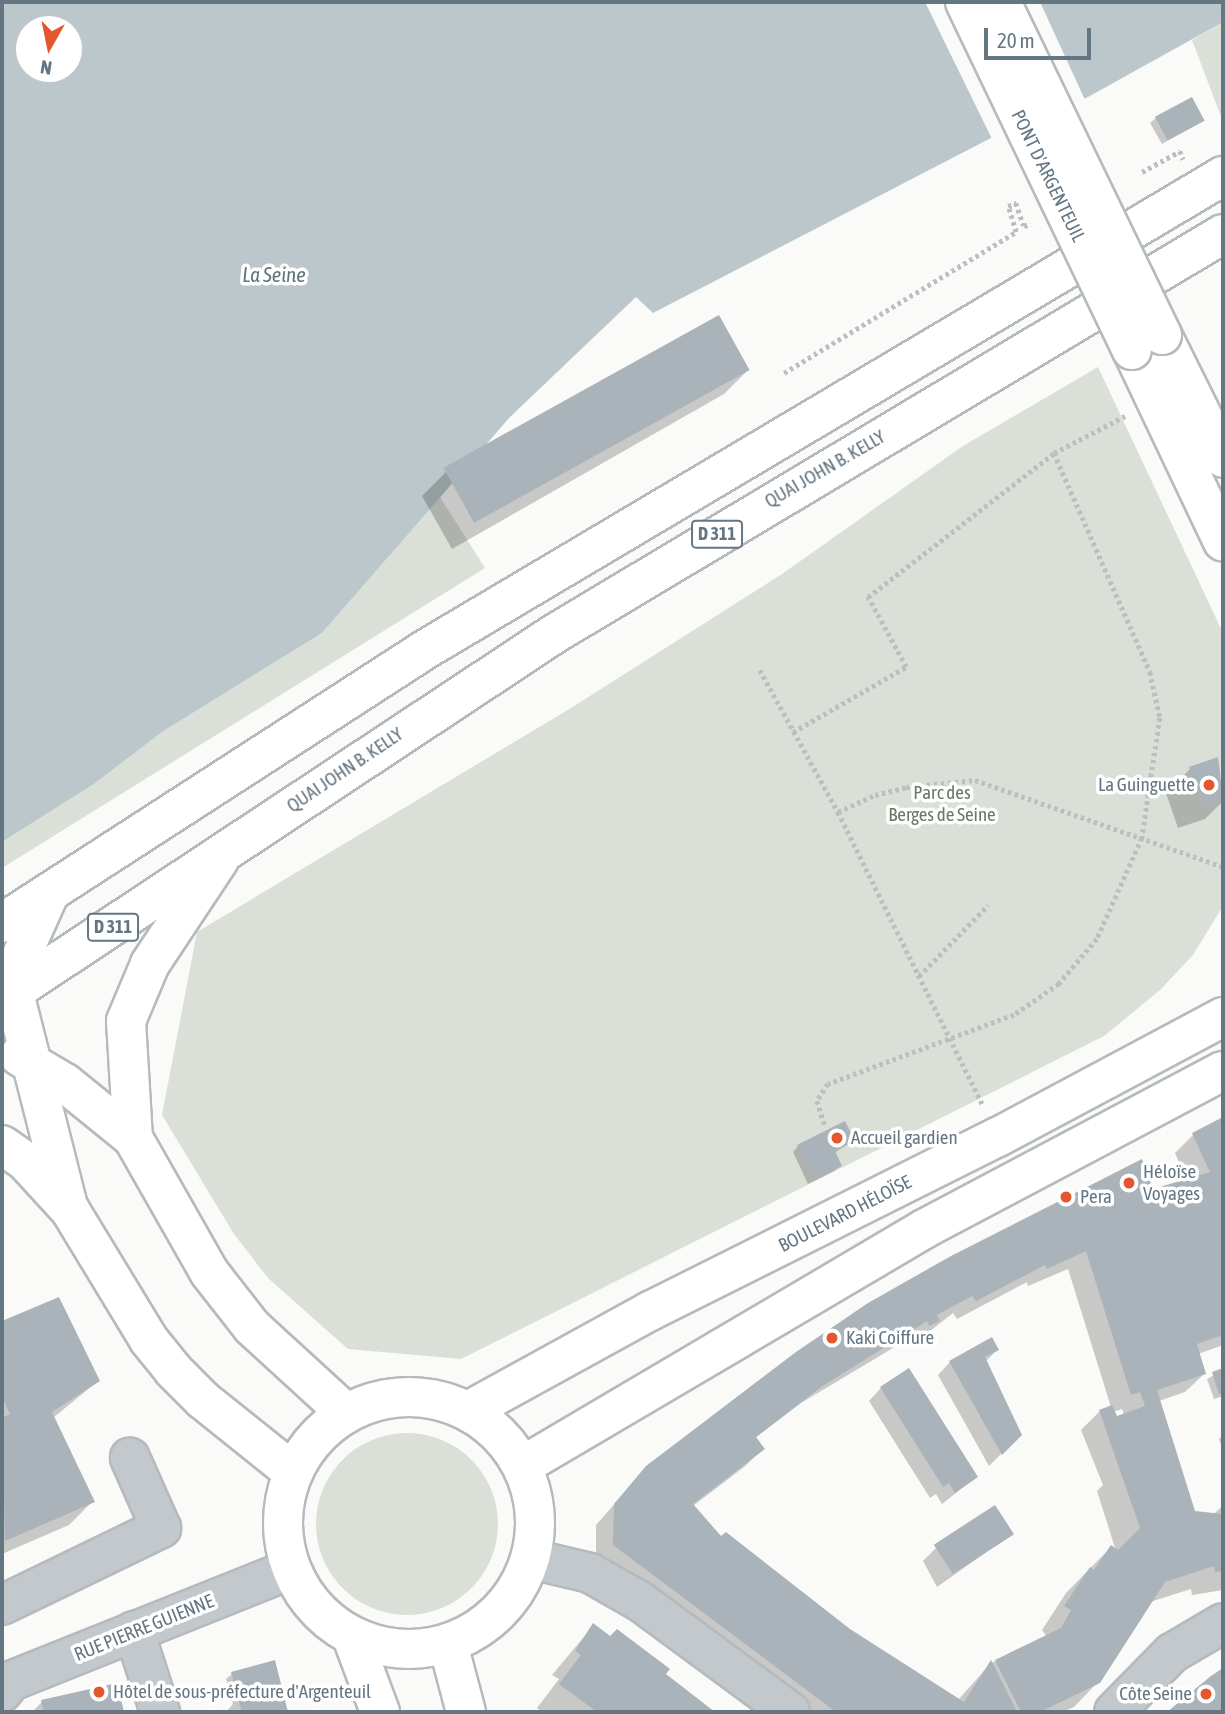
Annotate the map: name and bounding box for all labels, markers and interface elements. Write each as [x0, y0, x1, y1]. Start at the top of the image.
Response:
north arrow [14, 14, 84, 84]
scale bar [987, 14, 1094, 58]
text: 20 m [997, 28, 1035, 52]
text: N [39, 56, 53, 80]
street label: PONT D'ARGENTEUIL [1006, 106, 1090, 246]
water label: La Seine [242, 261, 306, 287]
street label: QUAI JOHN B. KELLY [761, 425, 889, 513]
road number: D 311 [691, 520, 743, 548]
street label: QUAI JOHN B. KELLY [283, 723, 407, 817]
place label: La Guinguette [1098, 774, 1195, 796]
marker: La Guinguette [1201, 777, 1217, 793]
park label: Parc des Berges de Seine [888, 782, 996, 826]
road number: D 311 [87, 912, 139, 942]
place label: Accueil gardien [851, 1127, 958, 1149]
marker: Accueil gardien [829, 1130, 845, 1146]
place label: Héloïse Voyages [1143, 1161, 1200, 1205]
street label: BOULEVARD HÉLOÏSE [775, 1171, 915, 1257]
marker: Héloïse Voyages [1121, 1175, 1137, 1191]
place label: Pera [1080, 1186, 1112, 1208]
marker: Pera [1058, 1189, 1074, 1205]
place label: Kaki Coiffure [846, 1327, 934, 1349]
marker: Kaki Coiffure [824, 1330, 840, 1346]
street label: RUE PIERRE GUIENNE [71, 1590, 217, 1666]
place label: Hôtel de sous-préfecture d'Argenteuil [113, 1681, 371, 1703]
place label: Côte Seine [1119, 1683, 1192, 1705]
marker: Hôtel de sous-préfecture d'Argenteuil [91, 1684, 107, 1700]
marker: Côte Seine [1198, 1686, 1214, 1702]

